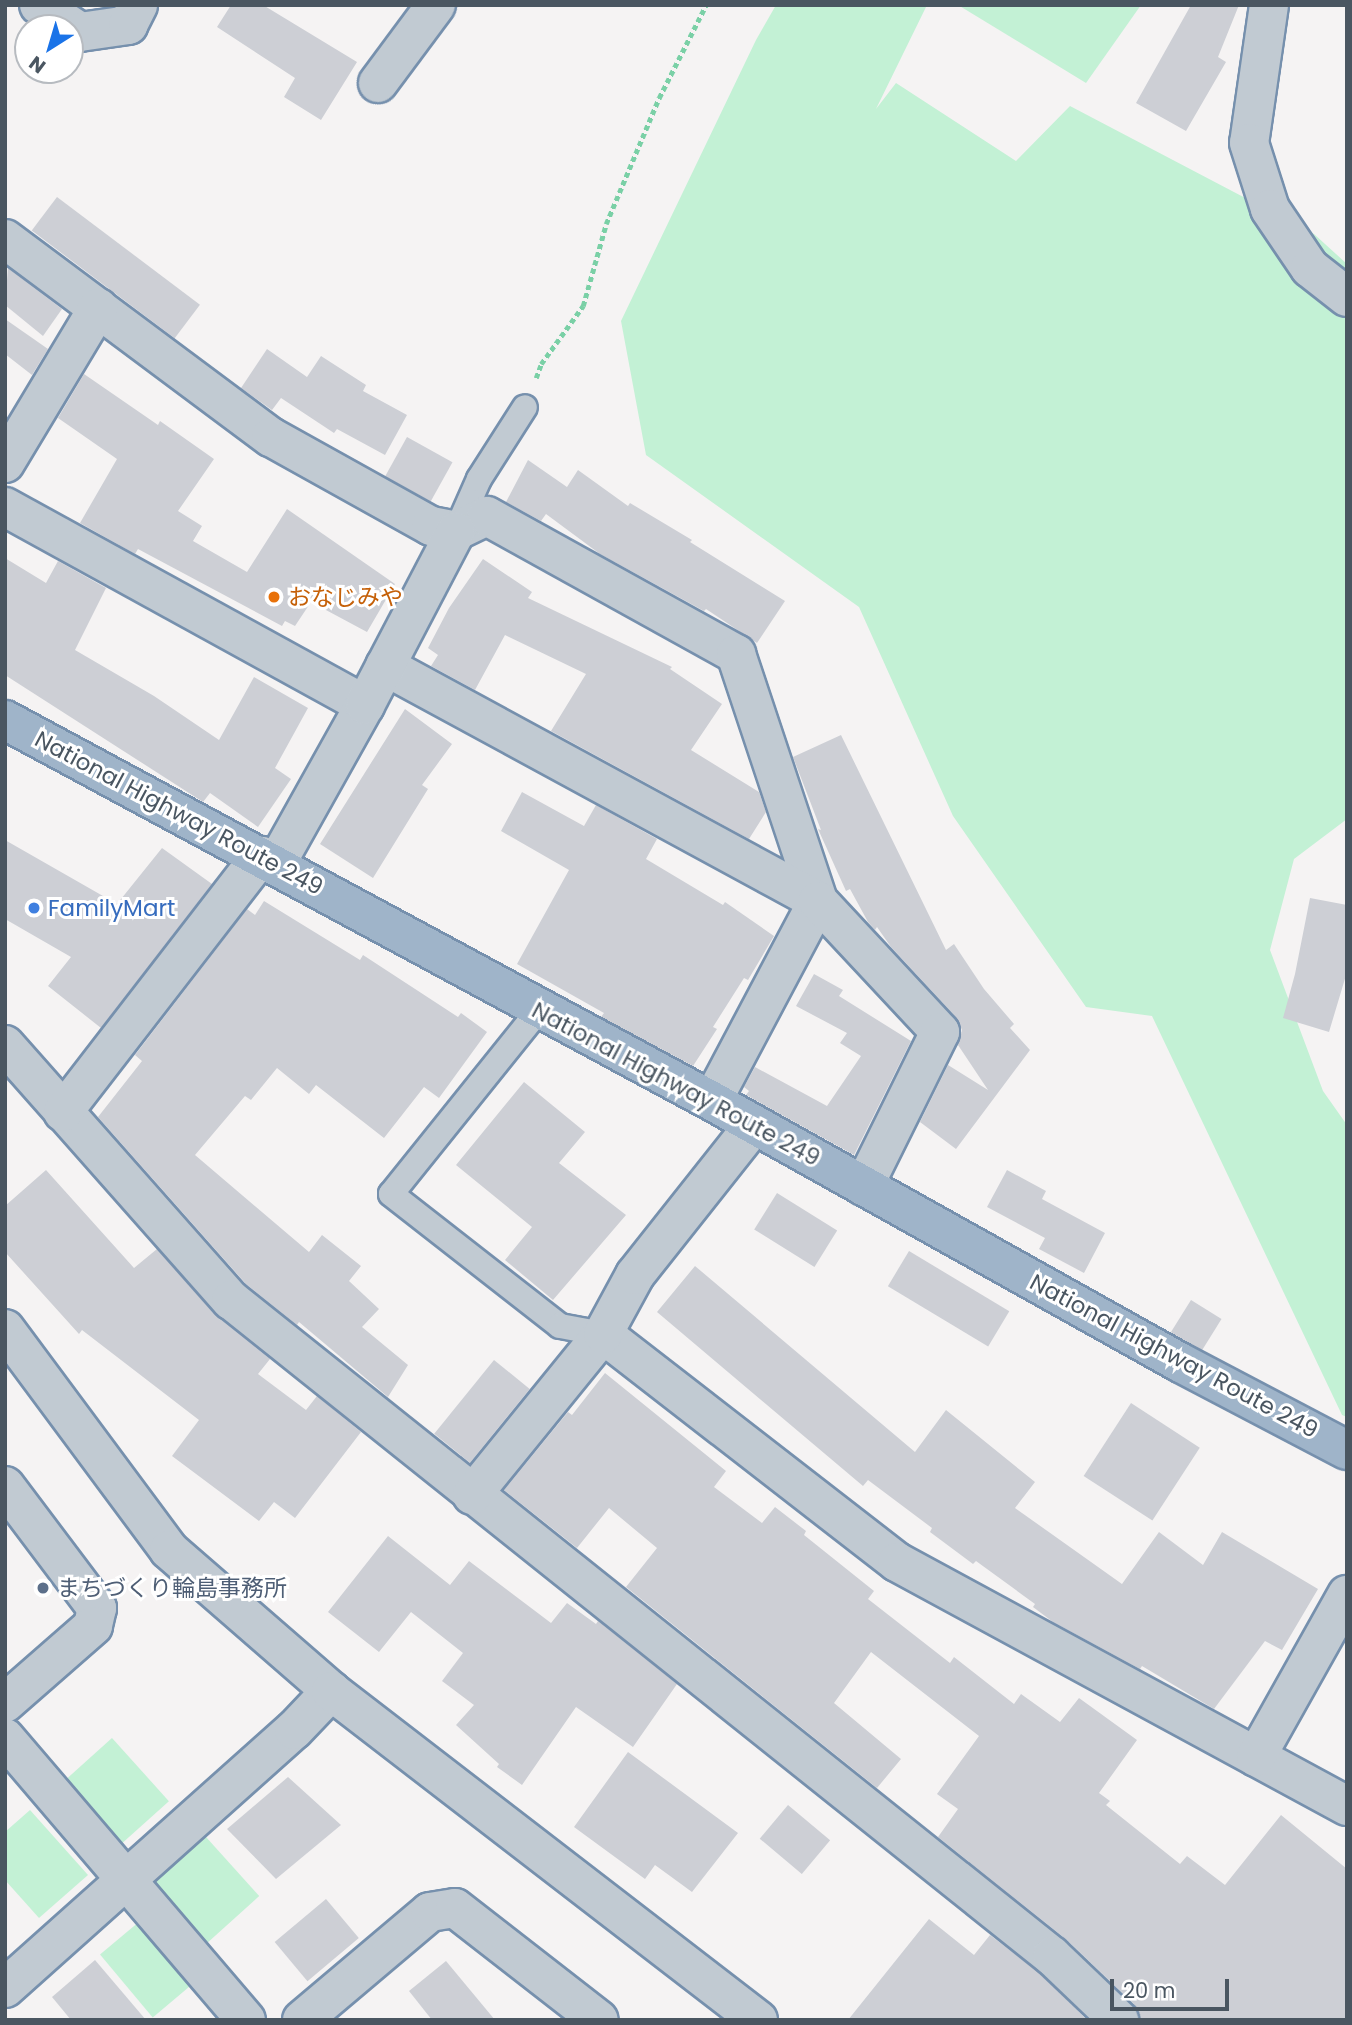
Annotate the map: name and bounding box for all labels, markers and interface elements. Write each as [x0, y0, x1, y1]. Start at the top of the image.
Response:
north arrow [14, 14, 84, 84]
text: N [23, 49, 51, 80]
place label: おなじみや [288, 583, 403, 611]
marker: おなじみや [266, 589, 282, 605]
street label: National Highway Route 249 [30, 725, 328, 901]
place label: FamilyMart [48, 894, 175, 922]
marker: FamilyMart [26, 900, 42, 916]
street label: National Highway Route 249 [527, 996, 825, 1172]
street label: National Highway Route 249 [1025, 1268, 1323, 1444]
place label: まちづくり輪島事務所 [57, 1574, 287, 1602]
marker: まちづくり輪島事務所 [35, 1580, 51, 1596]
scale bar [1114, 1966, 1233, 2010]
text: 20 m [1123, 1976, 1176, 2005]

